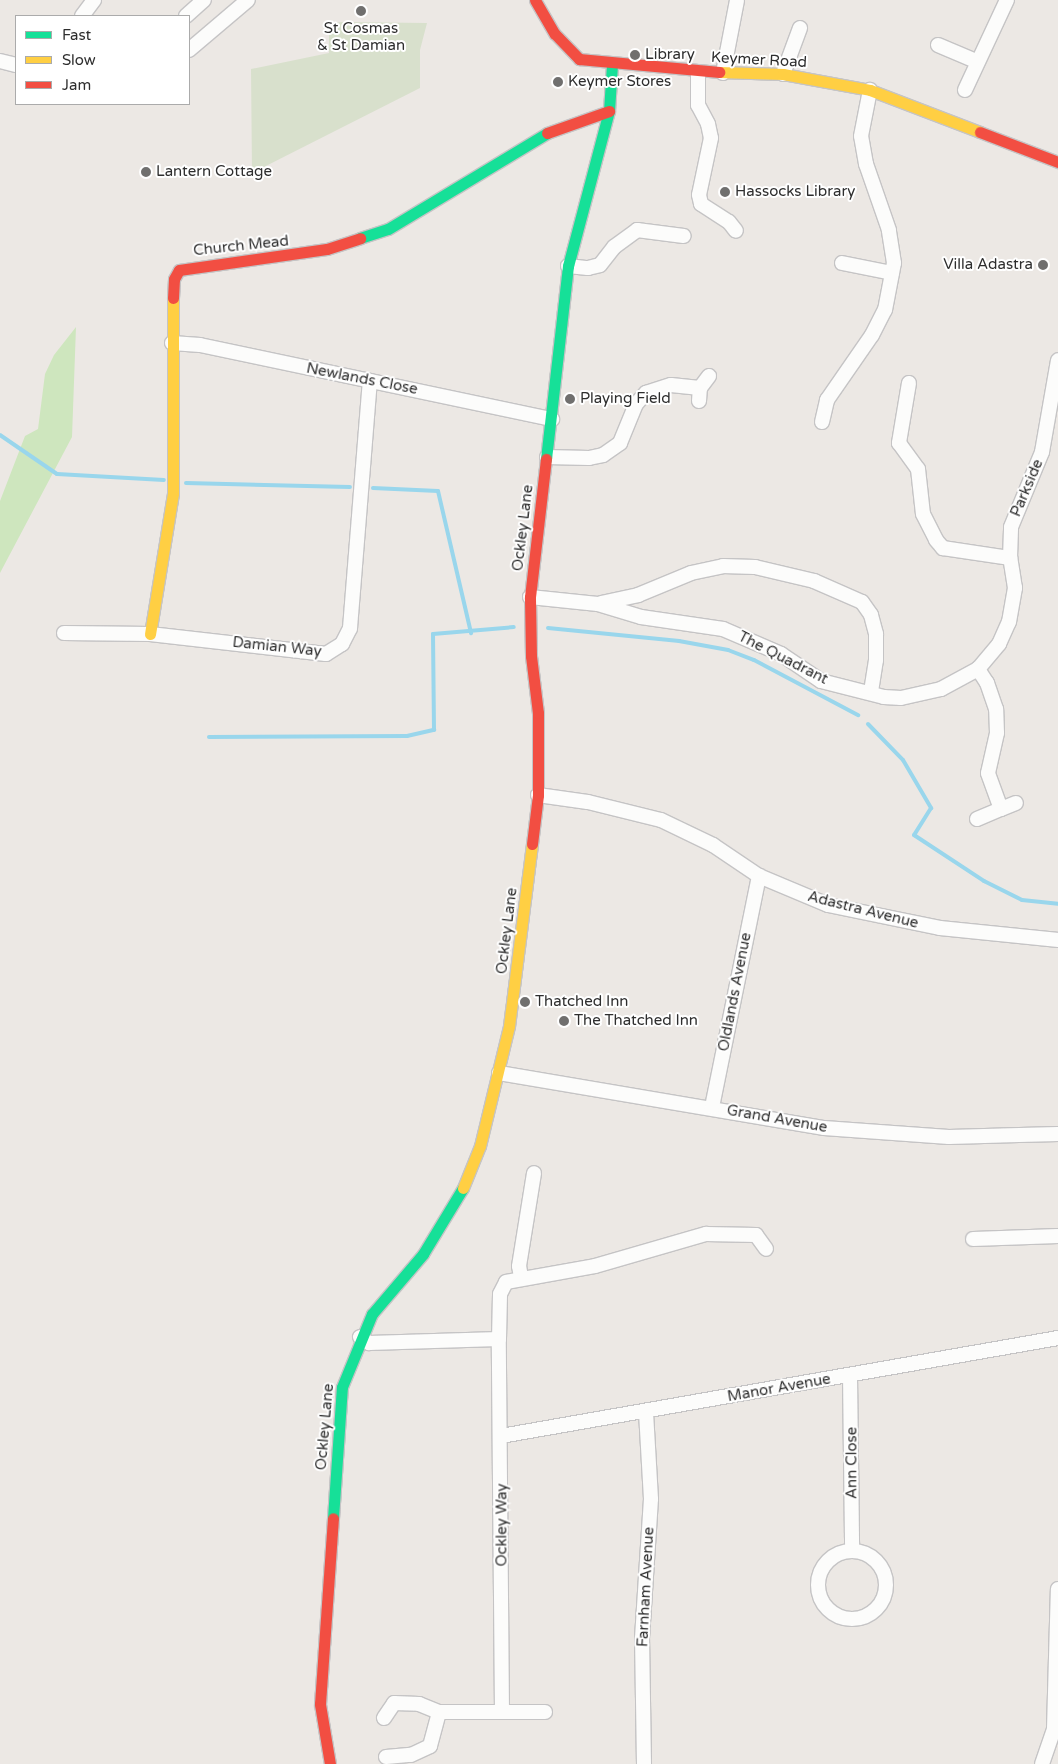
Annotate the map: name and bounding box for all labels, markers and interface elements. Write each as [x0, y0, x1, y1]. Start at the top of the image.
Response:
marker: St Cosmas & St Damian [355, 5, 367, 17]
legend [15, 15, 190, 105]
place label: St Cosmas & St Damian [317, 19, 405, 54]
text: Fast [62, 26, 91, 44]
place label: Library [645, 46, 695, 64]
street label: Keymer Road [711, 48, 807, 72]
marker: Library [629, 49, 641, 61]
text: Slow [62, 51, 96, 69]
place label: Keymer Stores [568, 73, 671, 91]
text: Jam [62, 76, 91, 94]
marker: Keymer Stores [552, 76, 564, 88]
place label: Lantern Cottage [156, 163, 272, 181]
marker: Lantern Cottage [140, 166, 152, 178]
place label: Hassocks Library [735, 183, 855, 201]
marker: Hassocks Library [719, 186, 731, 198]
street label: Church Mead [192, 232, 290, 260]
place label: Villa Adastra [943, 256, 1033, 274]
marker: Villa Adastra [1037, 259, 1049, 271]
street label: Newlands Close [305, 359, 419, 399]
place label: Playing Field [580, 390, 671, 408]
marker: Playing Field [564, 393, 576, 405]
street label: Parkside [1007, 456, 1047, 520]
street label: Ockley Lane [509, 484, 537, 572]
street label: The Quadrant [735, 628, 831, 688]
street label: Damian Way [232, 633, 322, 661]
street label: Ockley Lane [493, 887, 521, 975]
street label: Adastra Avenue [806, 888, 920, 932]
street label: Oldlands Avenue [715, 931, 755, 1053]
place label: Thatched Inn [535, 993, 628, 1011]
marker: Thatched Inn [519, 996, 531, 1008]
place label: The Thatched Inn [574, 1012, 698, 1030]
marker: The Thatched Inn [558, 1015, 570, 1027]
street label: Grand Avenue [725, 1101, 829, 1137]
street label: Manor Avenue [726, 1370, 832, 1406]
street label: Ockley Lane [312, 1383, 338, 1471]
street label: Ann Close [843, 1427, 861, 1499]
street label: Ockley Way [493, 1483, 511, 1567]
street label: Farnham Avenue [634, 1527, 658, 1647]

